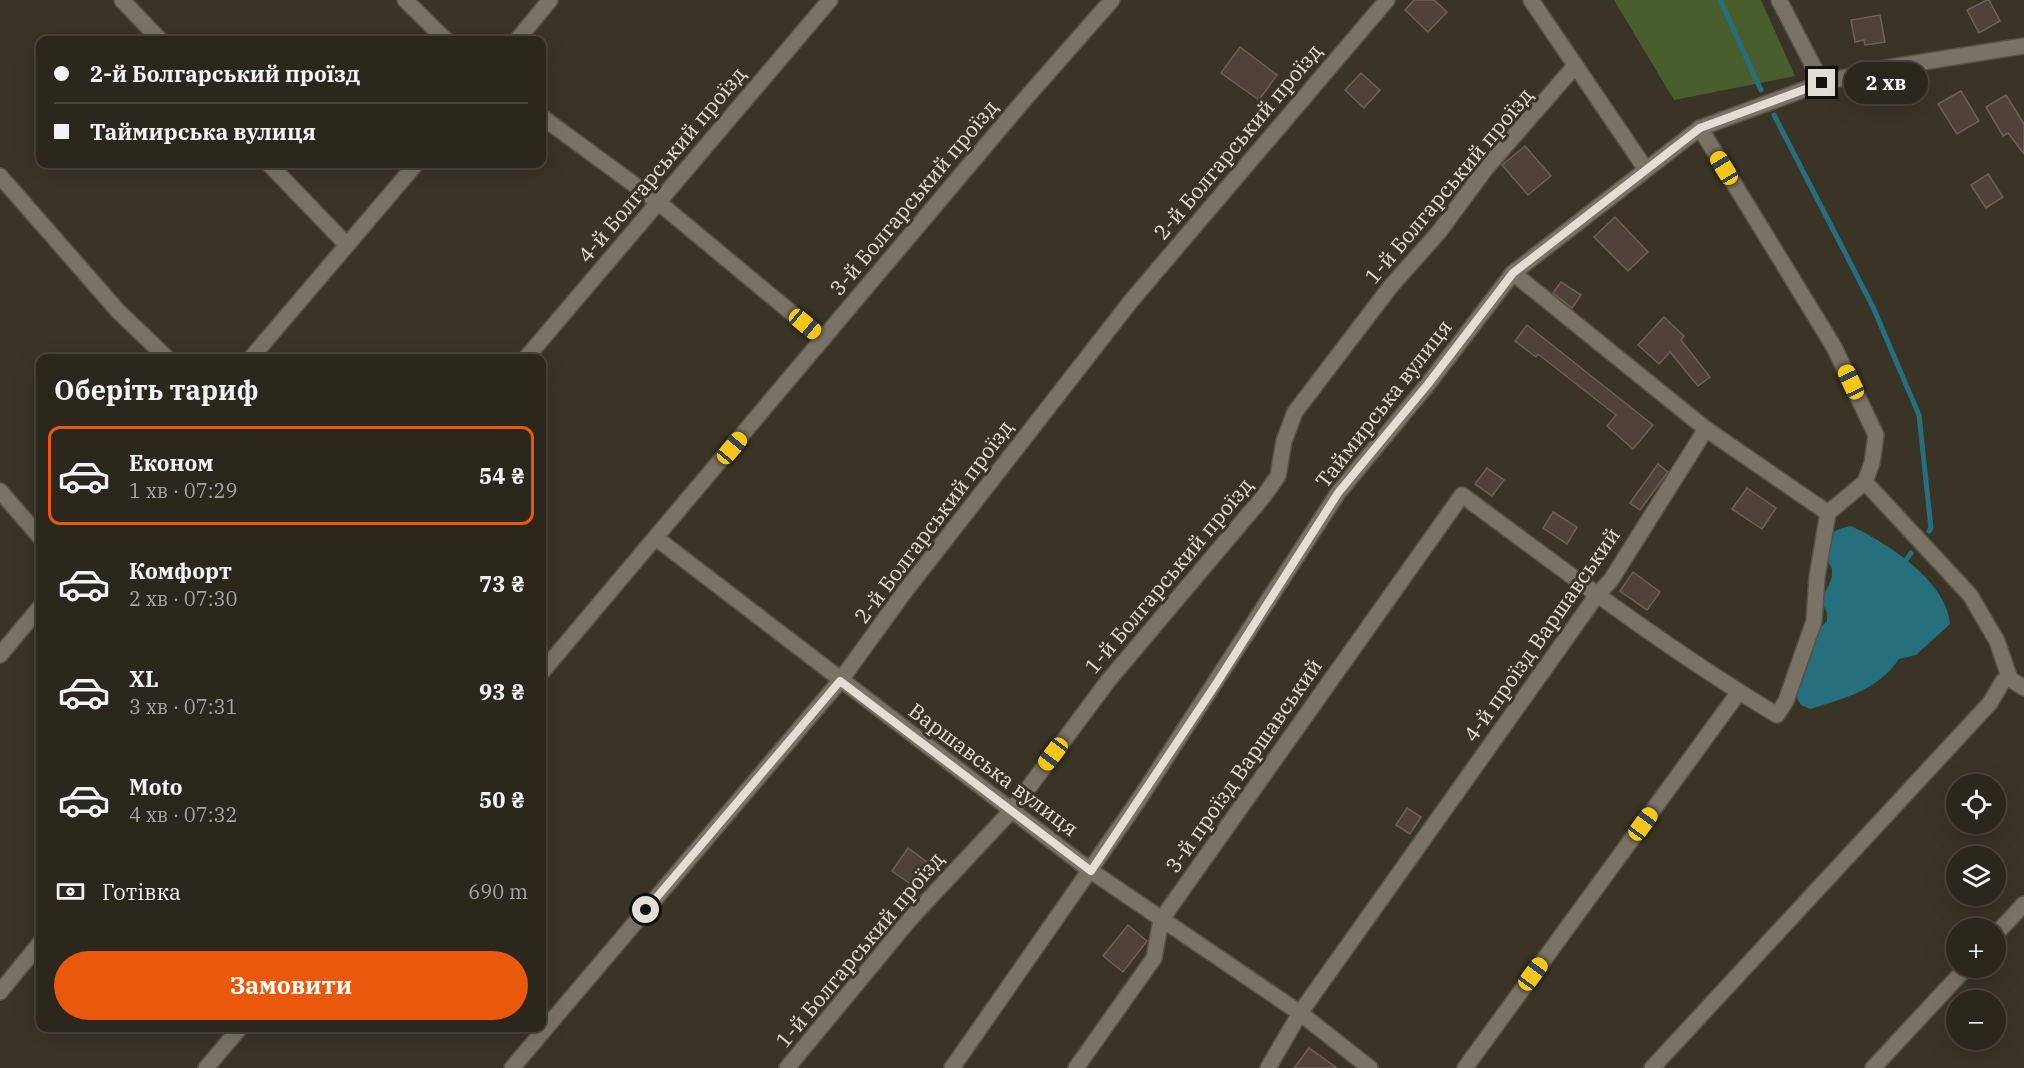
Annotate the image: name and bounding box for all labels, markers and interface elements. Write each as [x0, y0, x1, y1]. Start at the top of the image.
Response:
street label: 2-й Болгарський проїзд [1147, 37, 1328, 245]
text: 2-й Болгарський проїзд [90, 59, 360, 88]
street label: 4-й Болгарський проїзд [571, 60, 752, 268]
callout: 2 хв [1843, 62, 1927, 104]
route end [1808, 69, 1835, 96]
text: 2 хв [1866, 69, 1906, 96]
street label: 1-й Болгарський проїзд [1358, 81, 1539, 289]
street label: 3-й Болгарський проїзд [823, 93, 1004, 301]
text: Таймирська вулиця [90, 117, 316, 146]
car [1707, 148, 1741, 188]
car [785, 306, 825, 342]
street label: Таймирська вулиця [1309, 314, 1458, 493]
car [1835, 362, 1867, 402]
text: Оберіть тариф [54, 372, 259, 407]
street label: 2-й Болгарський проїзд [848, 414, 1019, 629]
car [714, 428, 750, 468]
text: Економ [129, 448, 214, 477]
icon: car [57, 449, 111, 503]
text: 54 ₴ [479, 461, 525, 490]
street label: 1-й Болгарський проїзд [1078, 471, 1259, 679]
text: 1 хв · 07:29 [129, 477, 238, 504]
street label: 4-й проїзд Варшавський [1457, 522, 1626, 747]
text: Комфорт [129, 556, 232, 585]
icon: car [57, 557, 111, 611]
text: 73 ₴ [479, 569, 525, 598]
text: 2 хв · 07:30 [129, 585, 238, 612]
street label: 3-й проїзд Варшавський [1159, 653, 1328, 878]
text: XL [129, 664, 159, 693]
icon: car [57, 665, 111, 719]
text: 93 ₴ [479, 677, 525, 706]
text: 3 хв · 07:31 [129, 693, 238, 720]
street label: Варшавська вулиця [903, 696, 1084, 842]
car [1035, 734, 1071, 774]
text: Moto [129, 772, 183, 801]
icon: car [57, 773, 111, 827]
map controls [1946, 774, 2006, 1050]
button: locate [1946, 774, 2006, 834]
text: 50 ₴ [479, 785, 525, 814]
text: 4 хв · 07:32 [129, 801, 238, 828]
car [1625, 804, 1661, 844]
street label: 1-й Болгарський проїзд [769, 845, 950, 1053]
button: layers [1946, 846, 2006, 906]
icon: cash [54, 875, 87, 908]
text: Готівка [102, 877, 181, 906]
text: 690 m [468, 878, 528, 905]
route start [632, 896, 659, 923]
button: + [1946, 918, 2006, 978]
button: Замовити [54, 951, 528, 1020]
car [1515, 954, 1551, 994]
button: − [1946, 990, 2006, 1050]

